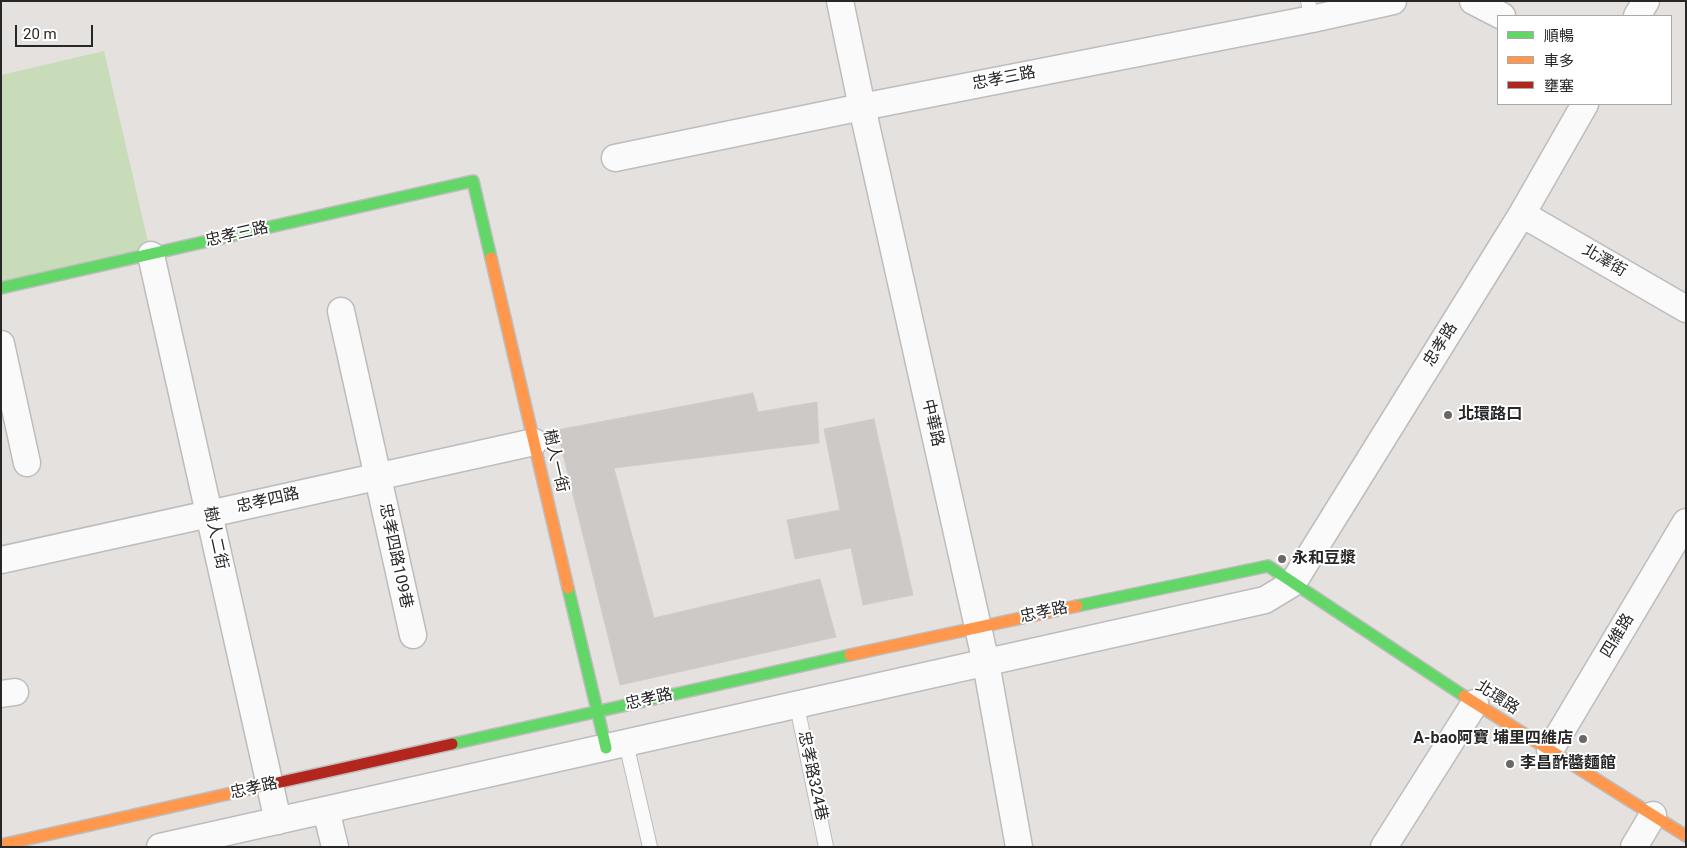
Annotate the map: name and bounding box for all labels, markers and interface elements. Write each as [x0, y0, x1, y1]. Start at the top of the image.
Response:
scale bar [18, 15, 95, 47]
legend [1497, 15, 1672, 105]
text: 20 m [23, 25, 57, 43]
text: 順暢 [1544, 27, 1574, 45]
text: 車多 [1544, 52, 1574, 70]
street label: 忠孝三路 [971, 63, 1037, 95]
text: 壅塞 [1544, 77, 1574, 95]
street label: 忠孝三路 [204, 218, 270, 252]
street label: 北澤街 [1578, 241, 1630, 281]
street label: 忠孝路 [1420, 320, 1462, 370]
street label: 中華路 [917, 397, 947, 449]
place label: 北環路口 [1458, 405, 1522, 425]
marker: 北環路口 [1442, 409, 1454, 421]
street label: 樹人一街 [538, 428, 572, 494]
street label: 忠孝四路 [235, 484, 301, 518]
street label: 忠孝四路109巷 [374, 502, 416, 610]
street label: 樹人二街 [199, 505, 231, 571]
place label: 永和豆漿 [1292, 549, 1356, 569]
marker: 永和豆漿 [1276, 553, 1288, 565]
street label: 忠孝路 [1019, 599, 1069, 627]
street label: 四維路 [1597, 610, 1639, 662]
street label: 北環路 [1472, 677, 1522, 719]
street label: 忠孝路 [623, 685, 675, 715]
place label: A-bao阿寶 埔里四維店 [1413, 729, 1573, 749]
street label: 忠孝路324巷 [793, 730, 831, 822]
marker: A-bao阿寶 埔里四維店 [1577, 733, 1589, 745]
place label: 李昌酢醬麵館 [1520, 754, 1616, 774]
marker: 李昌酢醬麵館 [1504, 758, 1516, 770]
street label: 忠孝路 [228, 774, 280, 804]

